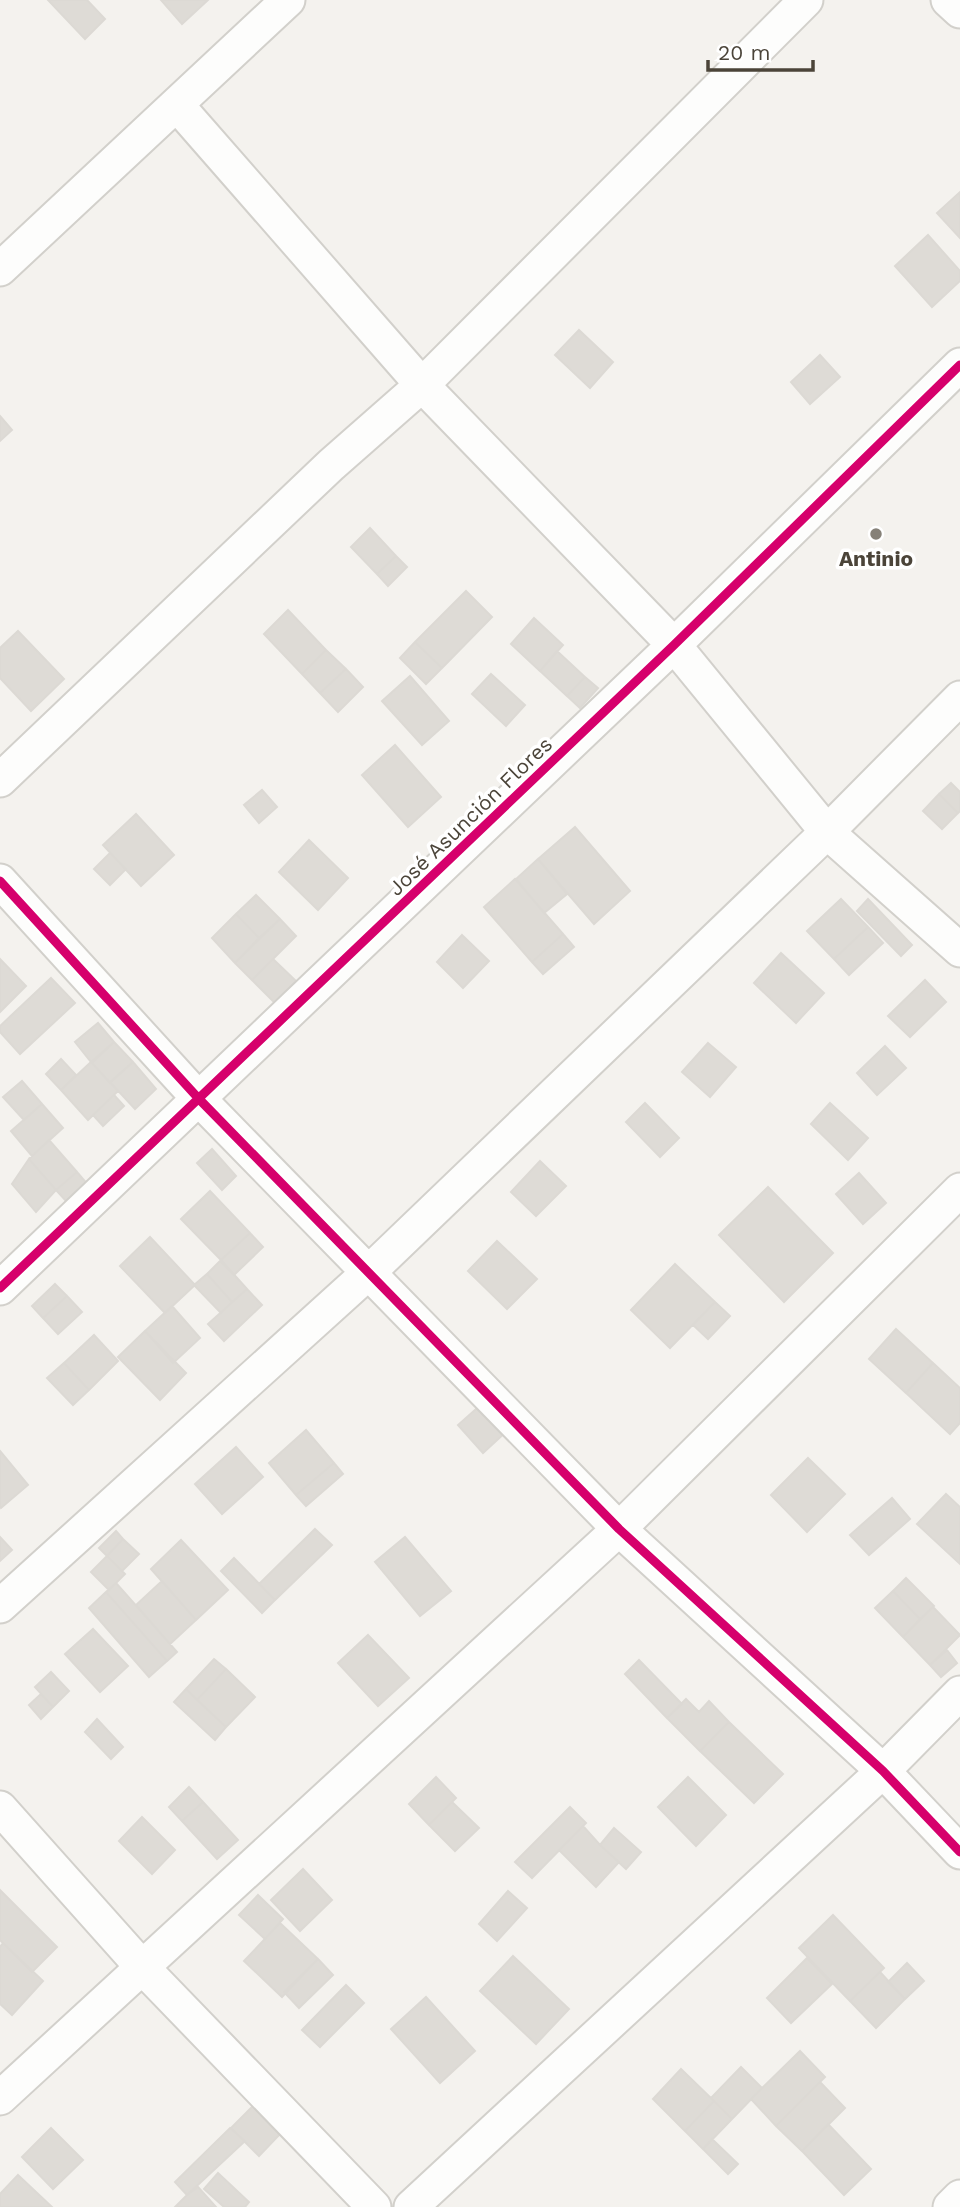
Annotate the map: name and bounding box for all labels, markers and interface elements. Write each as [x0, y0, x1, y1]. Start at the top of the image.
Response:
scale bar [708, 28, 813, 72]
text: 20 m [718, 40, 770, 65]
marker: Antinio [868, 526, 884, 542]
place label: Antinio [839, 546, 913, 571]
street label: José Asunción Flores [383, 731, 557, 901]

